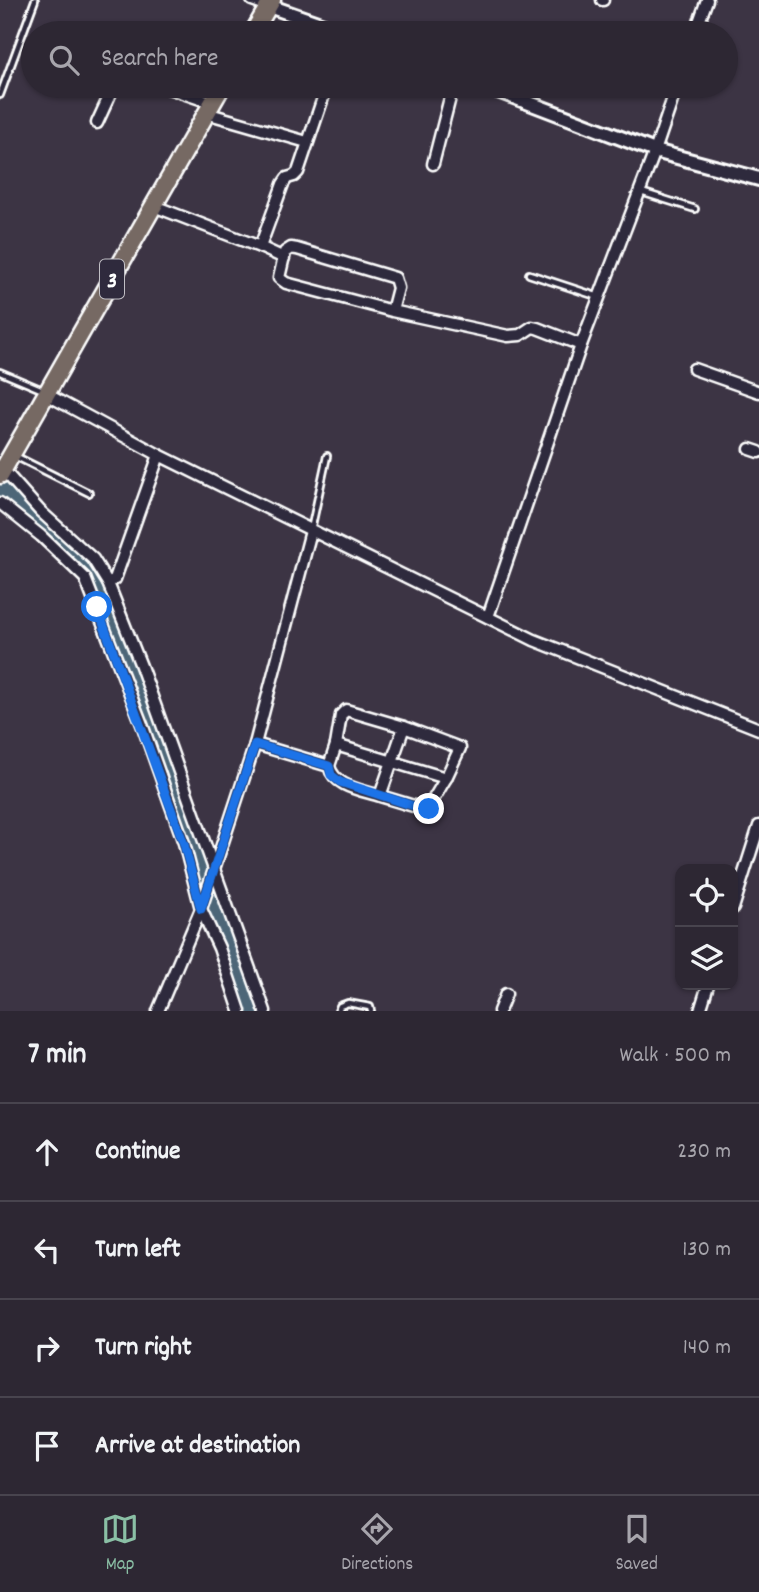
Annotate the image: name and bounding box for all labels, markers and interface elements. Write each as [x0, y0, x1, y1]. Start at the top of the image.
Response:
search box [21, 21, 738, 98]
icon: search [45, 41, 83, 79]
text: Search here [101, 41, 219, 78]
road number: 3 [100, 260, 124, 298]
route start [81, 591, 112, 622]
route end [413, 793, 444, 824]
map controls [675, 864, 738, 990]
button: locate [675, 864, 738, 927]
button: layers [675, 927, 738, 990]
text: 7 min [28, 1035, 86, 1078]
text: Walk · 500 m [620, 1040, 731, 1073]
icon: ahead [28, 1133, 66, 1171]
text: Continue [95, 1134, 180, 1171]
text: 230 m [677, 1136, 731, 1169]
icon: left [28, 1231, 66, 1269]
text: Turn left [95, 1232, 181, 1269]
text: 130 m [682, 1234, 731, 1267]
icon: right [28, 1329, 66, 1367]
text: Turn right [95, 1330, 192, 1367]
text: 140 m [683, 1332, 731, 1365]
icon: arrive [28, 1427, 66, 1465]
text: Arrive at destination [95, 1428, 300, 1465]
tab: Map [101, 1510, 139, 1579]
tab: Directions [341, 1510, 413, 1579]
tab: Saved [615, 1510, 658, 1579]

